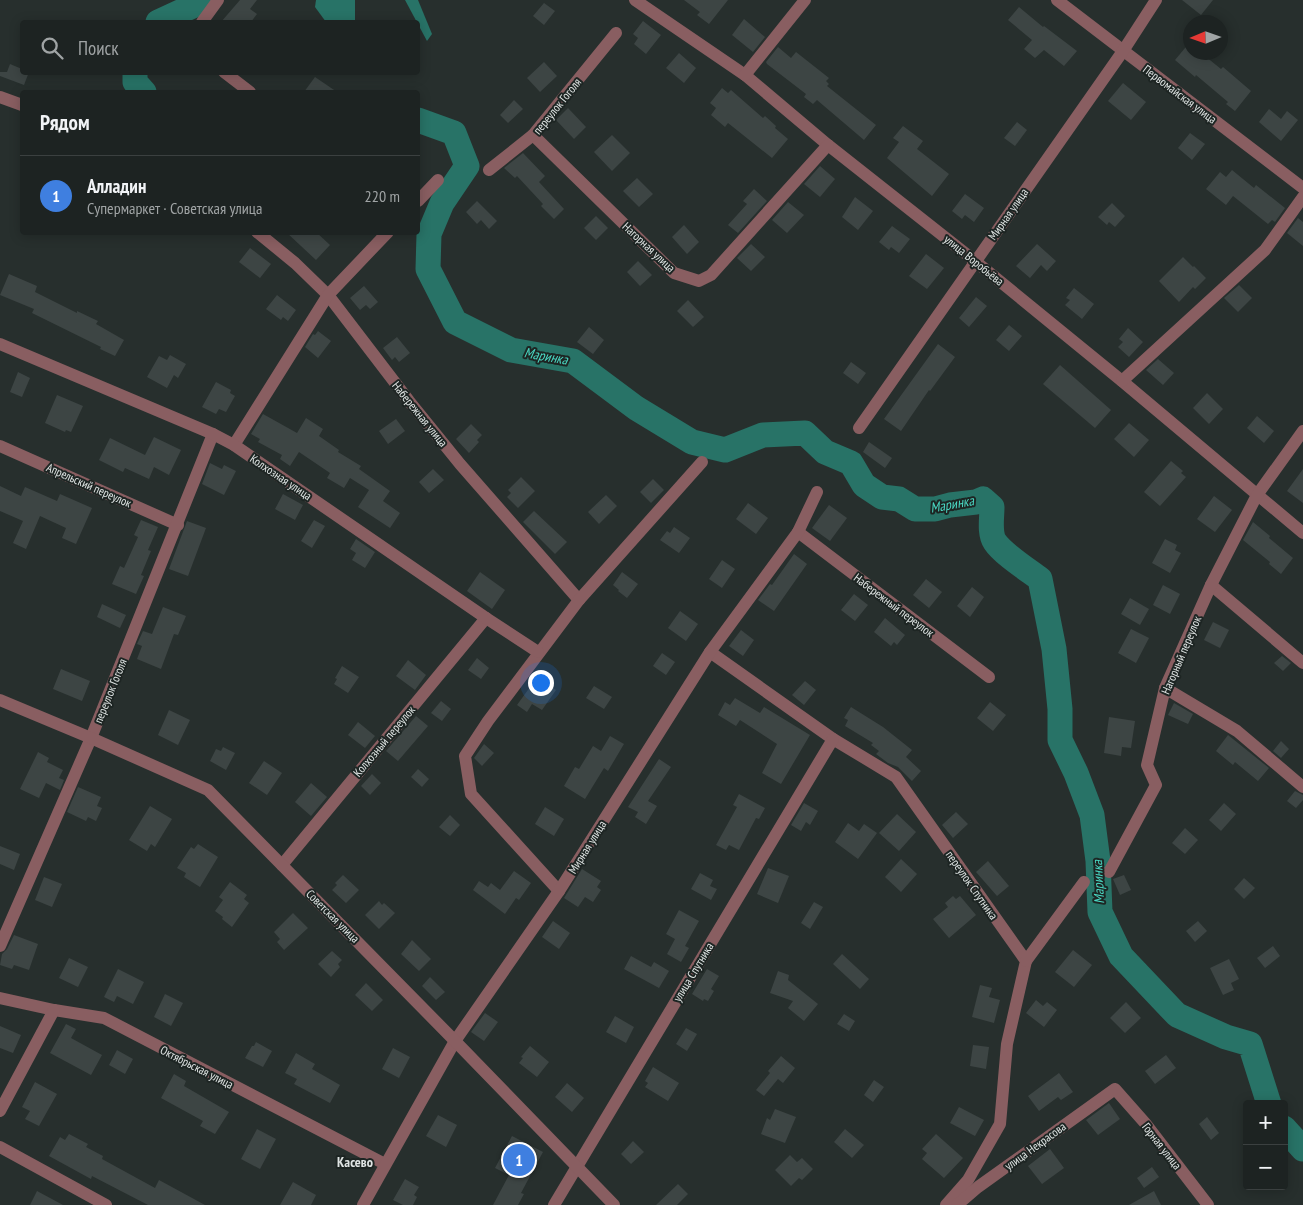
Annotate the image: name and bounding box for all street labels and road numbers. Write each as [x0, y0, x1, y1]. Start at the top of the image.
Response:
street label: Первомайская улица [1140, 61, 1220, 127]
street label: переулок Гоголя [530, 74, 585, 137]
street label: Мирная улица [985, 185, 1031, 243]
street label: Нагорная улица [619, 219, 679, 275]
street label: улица Воробьёва [941, 231, 1007, 289]
street label: Набережная улица [389, 378, 451, 450]
street label: Колхозная улица [247, 451, 315, 503]
street label: Апрельский переулок [44, 460, 134, 511]
street label: Набережный переулок [851, 570, 937, 640]
street label: Нагорный переулок [1158, 613, 1204, 696]
street label: переулок Гоголя [90, 656, 130, 725]
street label: Колхозный переулок [350, 702, 418, 780]
street label: Мирная улица [565, 817, 609, 876]
street label: переулок Спутника [943, 848, 1001, 923]
street label: Советская улица [303, 886, 363, 946]
street label: улица Спутника [670, 940, 717, 1004]
street label: Октябрьская улица [158, 1042, 236, 1092]
street label: улица Некрасова [1001, 1119, 1069, 1173]
street label: Горная улица [1139, 1120, 1185, 1173]

